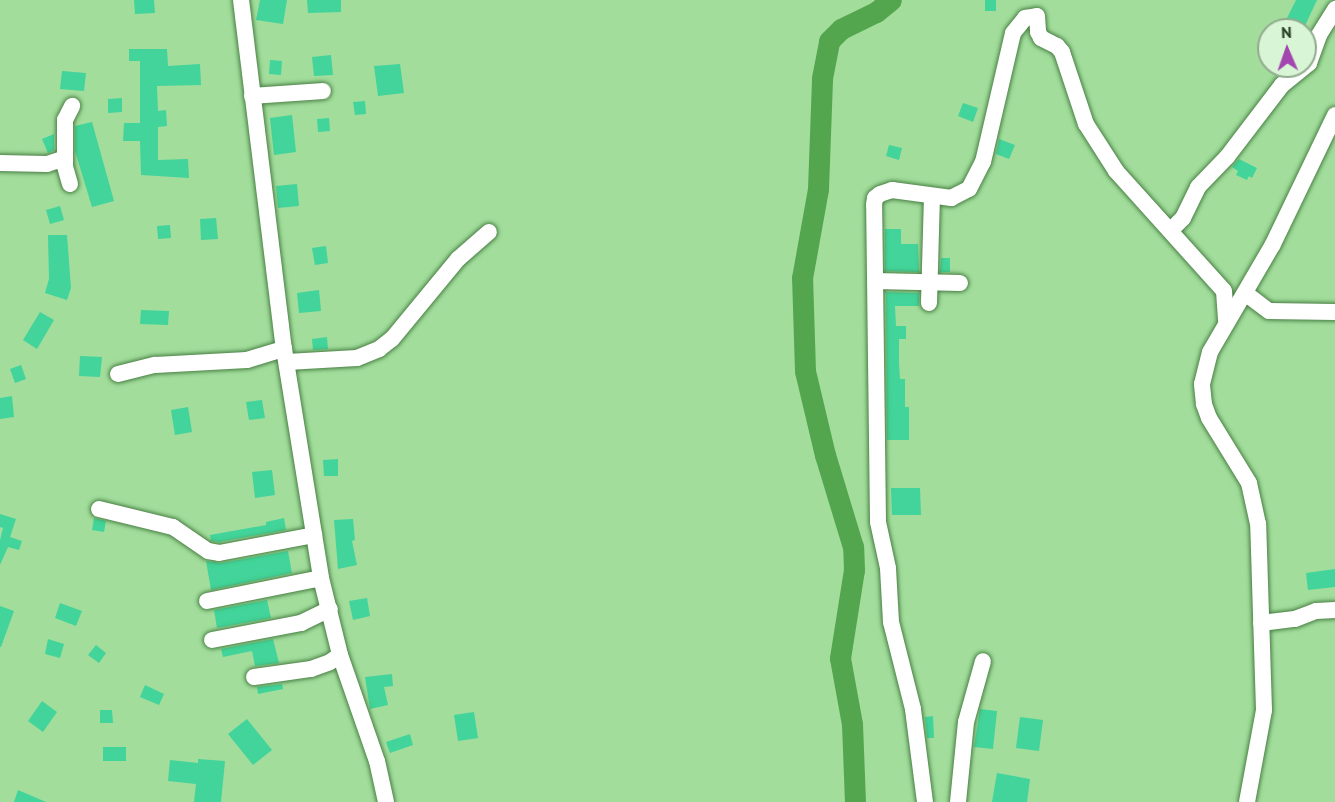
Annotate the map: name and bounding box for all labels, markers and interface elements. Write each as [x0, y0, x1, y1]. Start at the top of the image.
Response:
north arrow [1257, 18, 1317, 78]
text: N [1281, 22, 1292, 42]

